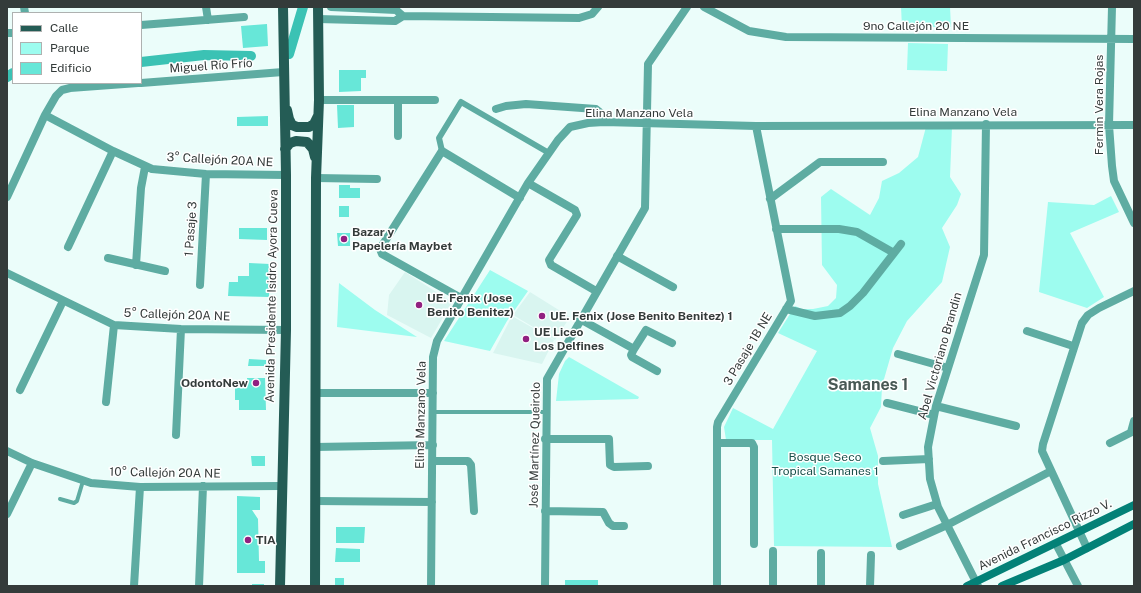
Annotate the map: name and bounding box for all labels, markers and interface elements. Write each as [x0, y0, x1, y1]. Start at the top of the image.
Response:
legend [12, 12, 142, 84]
street label: 9no Callejón 20 NE [863, 19, 969, 33]
text: Calle [50, 21, 78, 35]
text: Parque [50, 41, 90, 55]
street label: Fermin Vera Rojas [1092, 55, 1106, 155]
street label: Miguel Río Frío [169, 56, 253, 76]
text: Edificio [50, 61, 92, 75]
street label: Elina Manzano Vela [909, 105, 1017, 119]
street label: Elina Manzano Vela [585, 106, 693, 120]
street label: 3° Callejón 20A NE [166, 150, 274, 170]
street label: Avenida Presidente Isidro Ayora Cueva [263, 189, 281, 403]
street label: 1 Pasaje 3 [182, 201, 200, 257]
place label: Bazar y Papelería Maybet [352, 225, 452, 253]
marker: Bazar y Papelería Maybet [339, 234, 349, 244]
place label: UE. Fenix (Jose Benito Benitez) [427, 291, 514, 319]
street label: Abel Victoriano Brandin [915, 291, 965, 421]
marker: UE. Fenix (Jose Benito Benitez) [414, 300, 424, 310]
street label: 5° Callejón 20A NE [123, 306, 231, 324]
place label: UE. Fenix (Jose Benito Benitez) 1 [550, 309, 733, 323]
street label: 3 Pasaje 1B NE [721, 310, 775, 388]
marker: UE. Fenix (Jose Benito Benitez) 1 [537, 311, 547, 321]
place label: UE Liceo Los Delfines [534, 325, 604, 353]
marker: UE Liceo Los Delfines [521, 334, 531, 344]
street label: Elina Manzano Vela [413, 361, 429, 469]
district label: Samanes 1 [828, 375, 908, 395]
place label: OdontoNew [181, 376, 248, 390]
marker: OdontoNew [251, 378, 261, 388]
street label: José Martínez Queirolo [527, 382, 543, 508]
park label: Bosque Seco Tropical Samanes 1 [771, 450, 879, 478]
street label: 10° Callejón 20A NE [109, 465, 221, 481]
street label: Avenida Francisco Rizzo V. [976, 496, 1114, 574]
place label: TIA [256, 533, 276, 547]
marker: TIA [243, 535, 253, 545]

